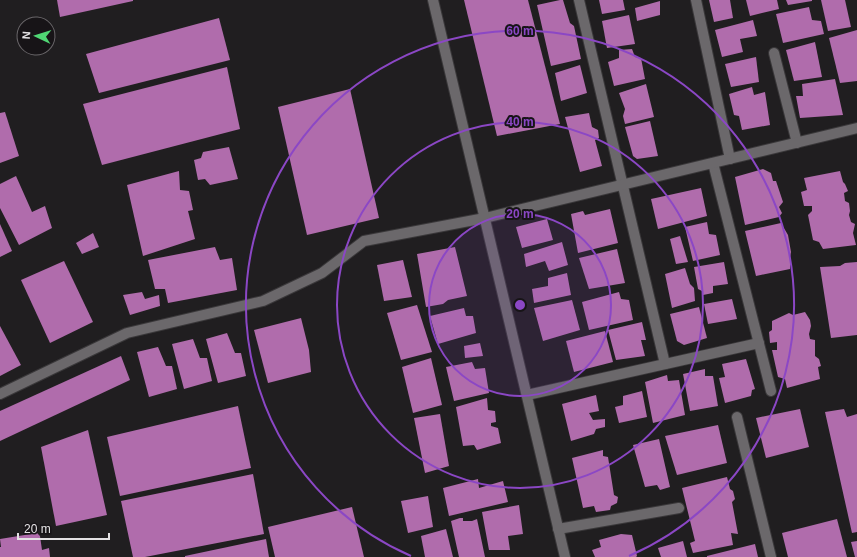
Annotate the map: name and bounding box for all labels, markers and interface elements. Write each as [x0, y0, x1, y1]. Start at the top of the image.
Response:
north arrow [16, 16, 56, 56]
text: 60 m [506, 24, 534, 38]
text: N [20, 31, 32, 40]
text: 40 m [506, 115, 534, 129]
text: 20 m [506, 207, 534, 221]
centre of rings [513, 298, 527, 312]
scale bar [18, 515, 109, 541]
text: 20 m [24, 522, 51, 536]

